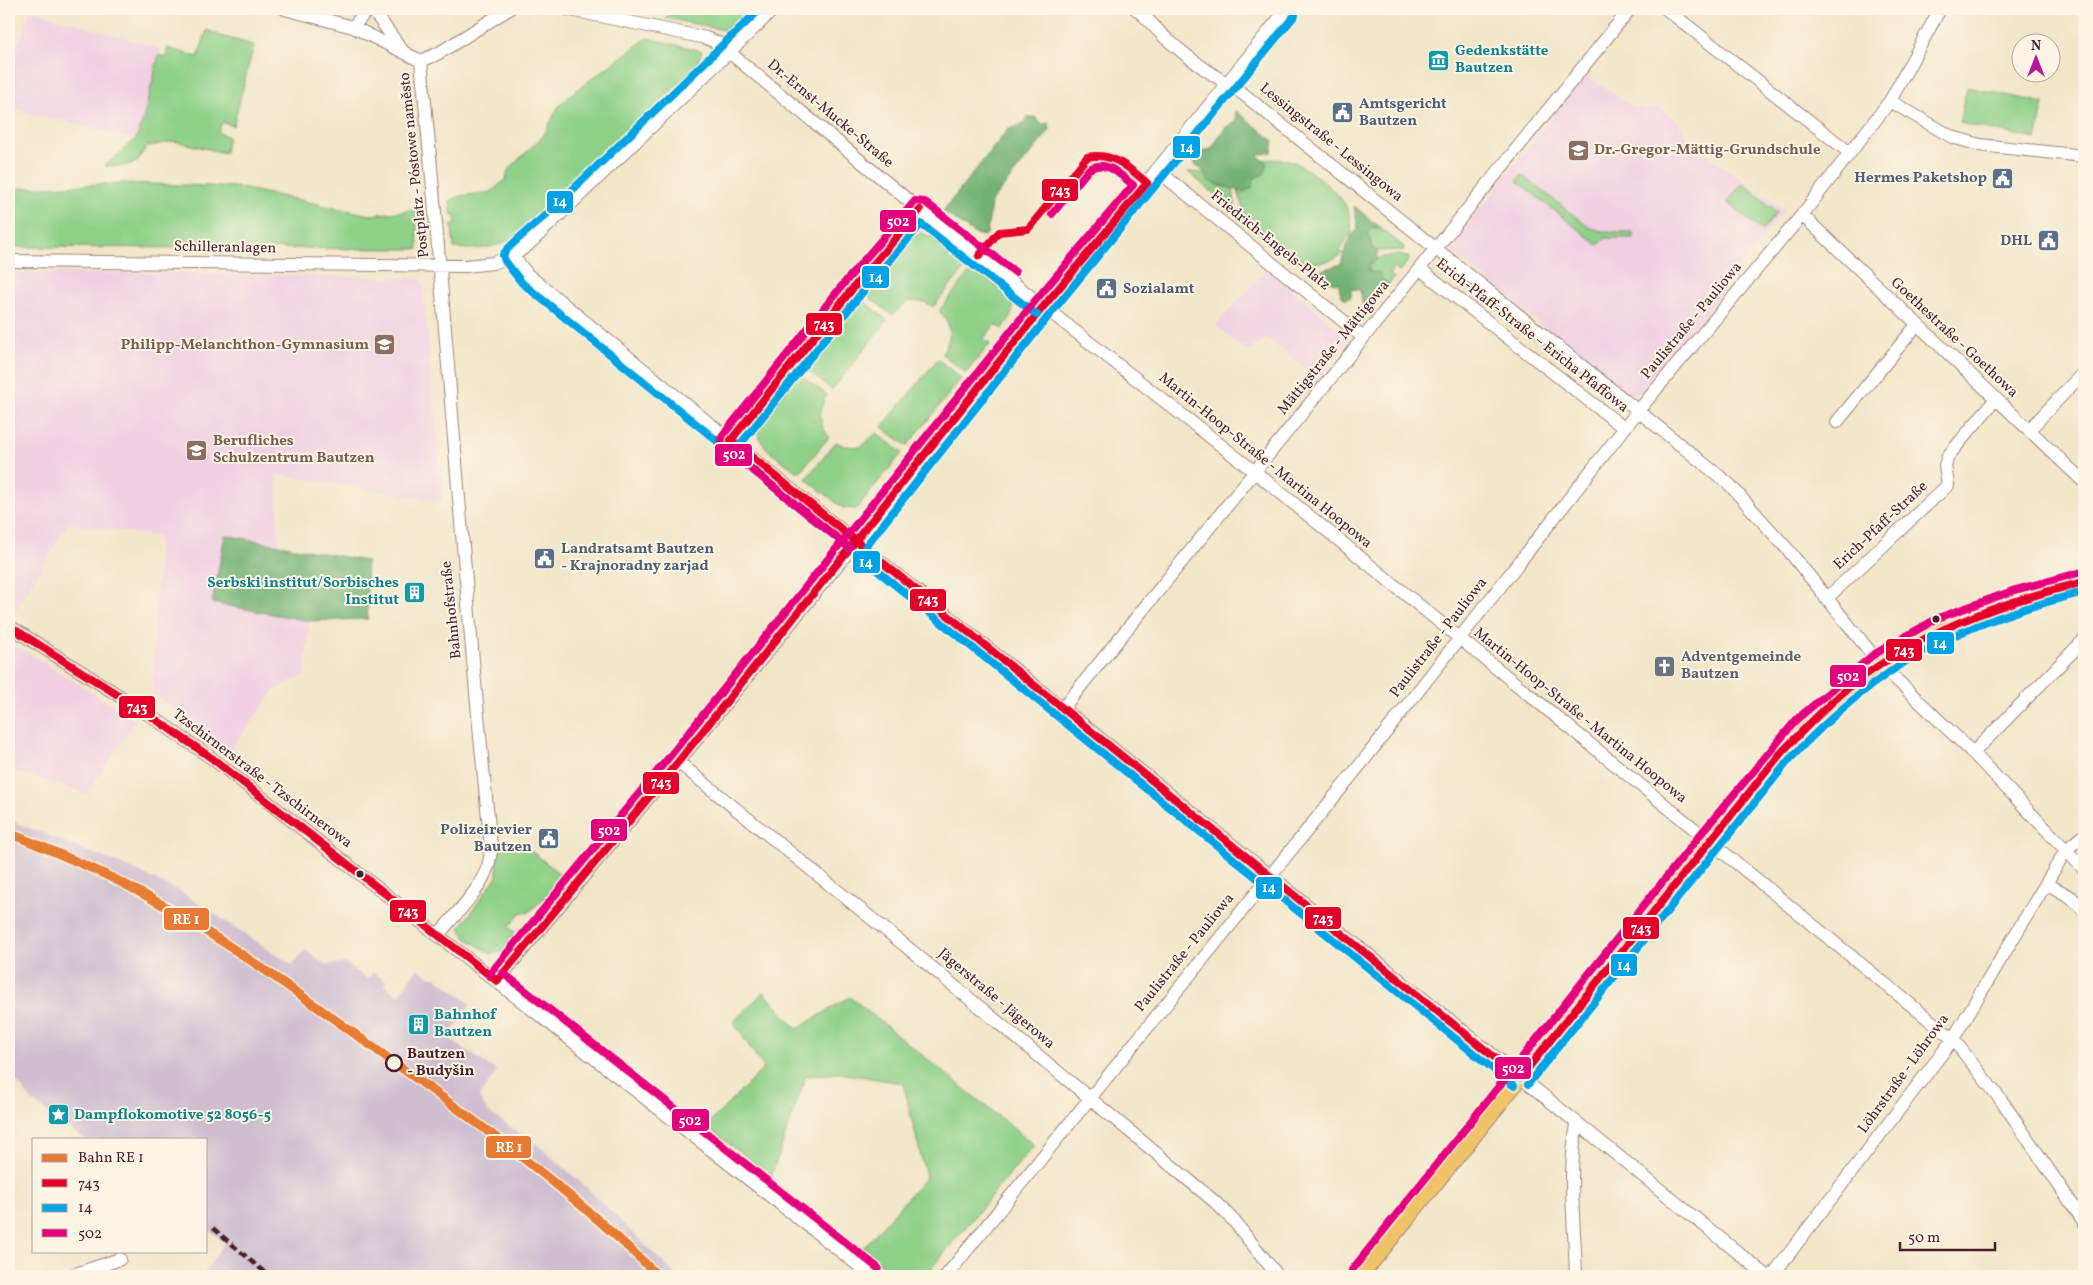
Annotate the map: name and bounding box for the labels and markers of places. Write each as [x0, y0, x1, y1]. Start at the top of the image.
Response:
place label: Gedenkstätte Bautzen [1455, 41, 1549, 79]
museum icon: Gedenkstätte Bautzen [1427, 48, 1451, 72]
place label: Amtsgericht Bautzen [1359, 94, 1447, 132]
public building icon: Amtsgericht Bautzen [1331, 101, 1355, 125]
school or university icon: Dr.-Gregor-Mättig-Grundschule [1566, 138, 1590, 162]
place label: Dr.-Gregor-Mättig-Grundschule [1594, 140, 1821, 161]
public building icon: Hermes Paketshop [1991, 166, 2015, 190]
place label: Hermes Paketshop [1854, 168, 1987, 189]
public building icon: DHL [2036, 229, 2060, 253]
place label: DHL [2000, 231, 2032, 252]
public building icon: Sozialamt [1095, 277, 1119, 301]
place label: Sozialamt [1123, 279, 1195, 300]
school or university icon: Philipp-Melanchthon-Gymnasium [373, 333, 397, 357]
place label: Philipp-Melanchthon-Gymnasium [121, 335, 369, 356]
place label: Berufliches Schulzentrum Bautzen [213, 431, 375, 469]
school or university icon: Berufliches Schulzentrum Bautzen [185, 438, 209, 462]
place label: Landratsamt Bautzen - Krajnoradny zarjad [561, 539, 714, 577]
public building icon: Landratsamt Bautzen - Krajnoradny zarjad [533, 546, 557, 570]
place label: Serbski institut/Sorbisches Institut [207, 573, 399, 611]
building icon: Serbski institut/Sorbisches Institut [403, 580, 427, 604]
unlabelled marker [1931, 614, 1941, 624]
place label: Adventgemeinde Bautzen [1681, 647, 1802, 685]
church icon: Adventgemeinde Bautzen [1653, 654, 1677, 678]
place label: Polizeirevier Bautzen [440, 820, 532, 858]
public building icon: Polizeirevier Bautzen [536, 827, 560, 851]
unlabelled marker [355, 869, 365, 879]
place label: Bahnhof Bautzen [434, 1005, 497, 1043]
building icon: Bahnhof Bautzen [406, 1012, 430, 1036]
place label: Bautzen - Budyšin [407, 1044, 475, 1082]
marker: Bautzen - Budyšin [385, 1054, 403, 1072]
place icon: Dampflokomotive 52 8056-5 [46, 1103, 70, 1127]
place label: Dampflokomotive 52 8056-5 [74, 1105, 271, 1126]

